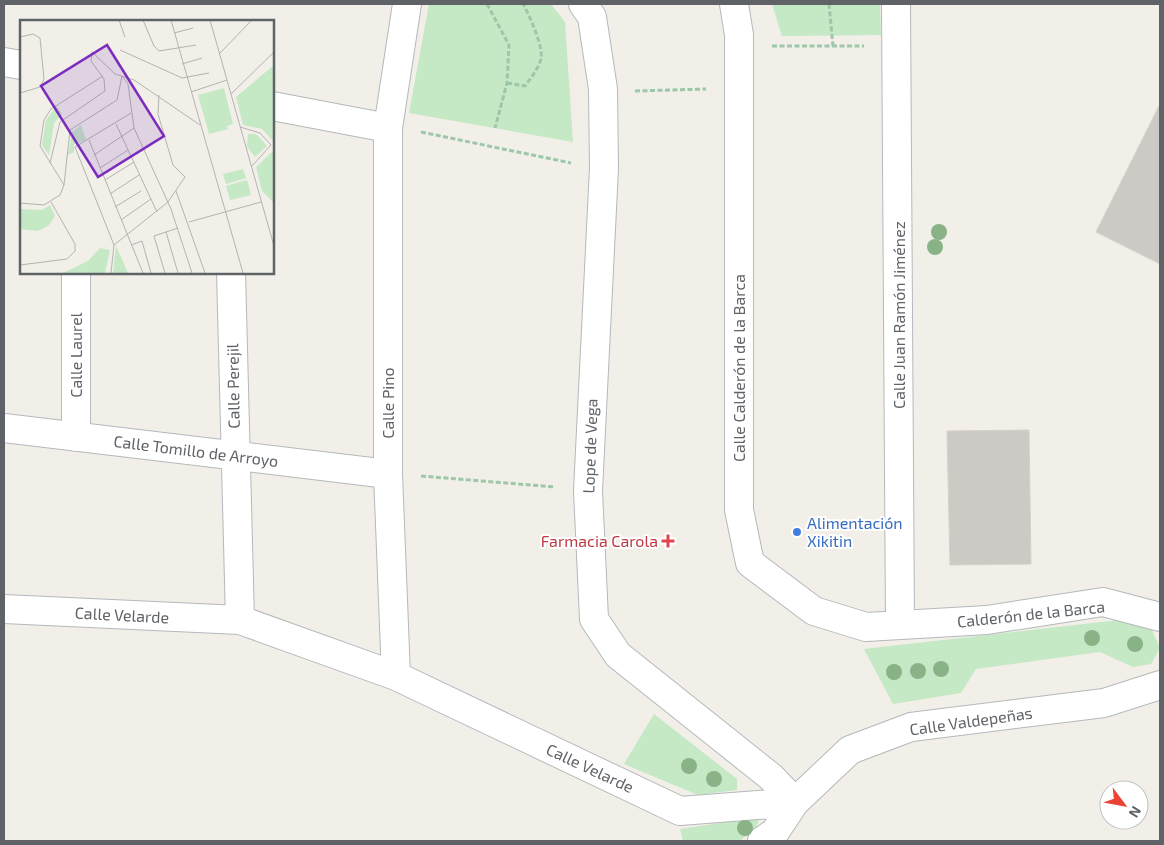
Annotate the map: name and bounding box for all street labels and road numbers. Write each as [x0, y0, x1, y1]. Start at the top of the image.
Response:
street label: Calle Juan Ramón Jiménez [889, 221, 908, 409]
street label: Calle Calderón de la Barca [729, 274, 748, 462]
street label: Calle Laurel [66, 312, 85, 398]
street label: Calle Perejil [222, 343, 244, 429]
street label: Calle Pino [378, 367, 397, 439]
street label: Lope de Vega [578, 398, 601, 494]
street label: Calle Tomillo de Arroyo [113, 431, 280, 470]
street label: Calderón de la Barca [956, 596, 1106, 631]
street label: Calle Velarde [74, 603, 170, 626]
street label: Calle Valdepeñas [908, 702, 1034, 739]
street label: Calle Velarde [543, 739, 637, 796]

